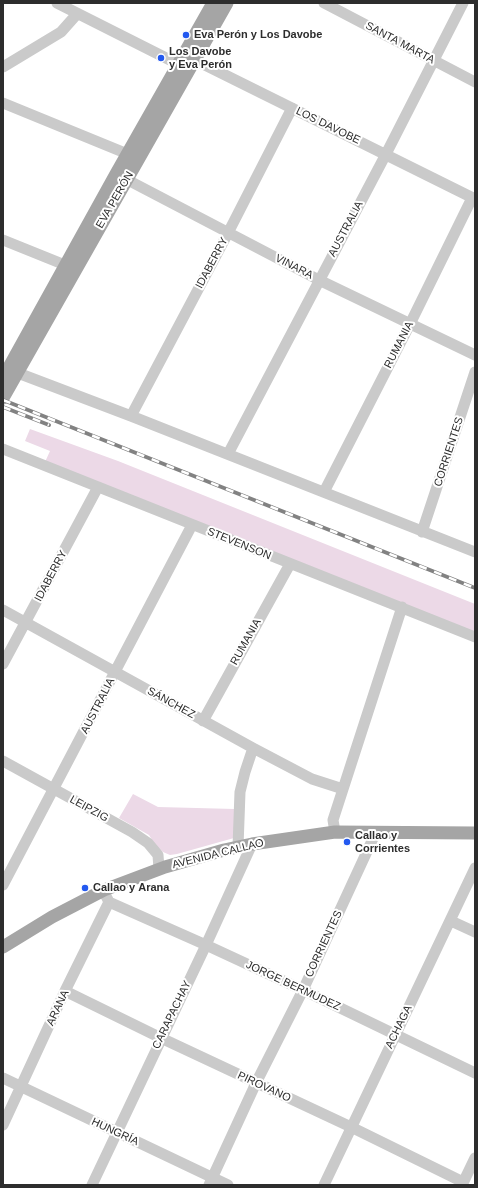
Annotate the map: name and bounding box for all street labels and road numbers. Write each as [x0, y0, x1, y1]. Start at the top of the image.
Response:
street label: SANTA MARTA [363, 19, 437, 67]
street label: LOS DAVOBE [294, 105, 362, 147]
street label: EVA PERÓN [93, 169, 137, 231]
street label: AUSTRALIA [326, 199, 366, 259]
street label: IDABERRY [193, 235, 231, 291]
street label: VINARA [273, 252, 315, 282]
street label: RUMANIA [382, 319, 416, 371]
street label: CORRIENTES [432, 416, 466, 488]
street label: STEVENSON [205, 525, 273, 563]
street label: IDABERRY [32, 548, 70, 604]
street label: RUMANIA [228, 617, 264, 667]
street label: AUSTRALIA [78, 676, 118, 736]
street label: SÁNCHEZ [145, 684, 197, 722]
street label: LEIPZIG [67, 793, 111, 825]
street label: AVENIDA CALLAO [171, 836, 265, 872]
street label: CORRIENTES [303, 909, 345, 979]
street label: JORGE BERMUDEZ [244, 958, 342, 1014]
street label: CARAPACHAY [150, 979, 194, 1051]
street label: ARANA [44, 988, 72, 1028]
street label: ACHAGA [383, 1003, 415, 1051]
street label: PIROVANO [235, 1069, 293, 1105]
street label: HUNGRÍA [89, 1115, 141, 1149]

